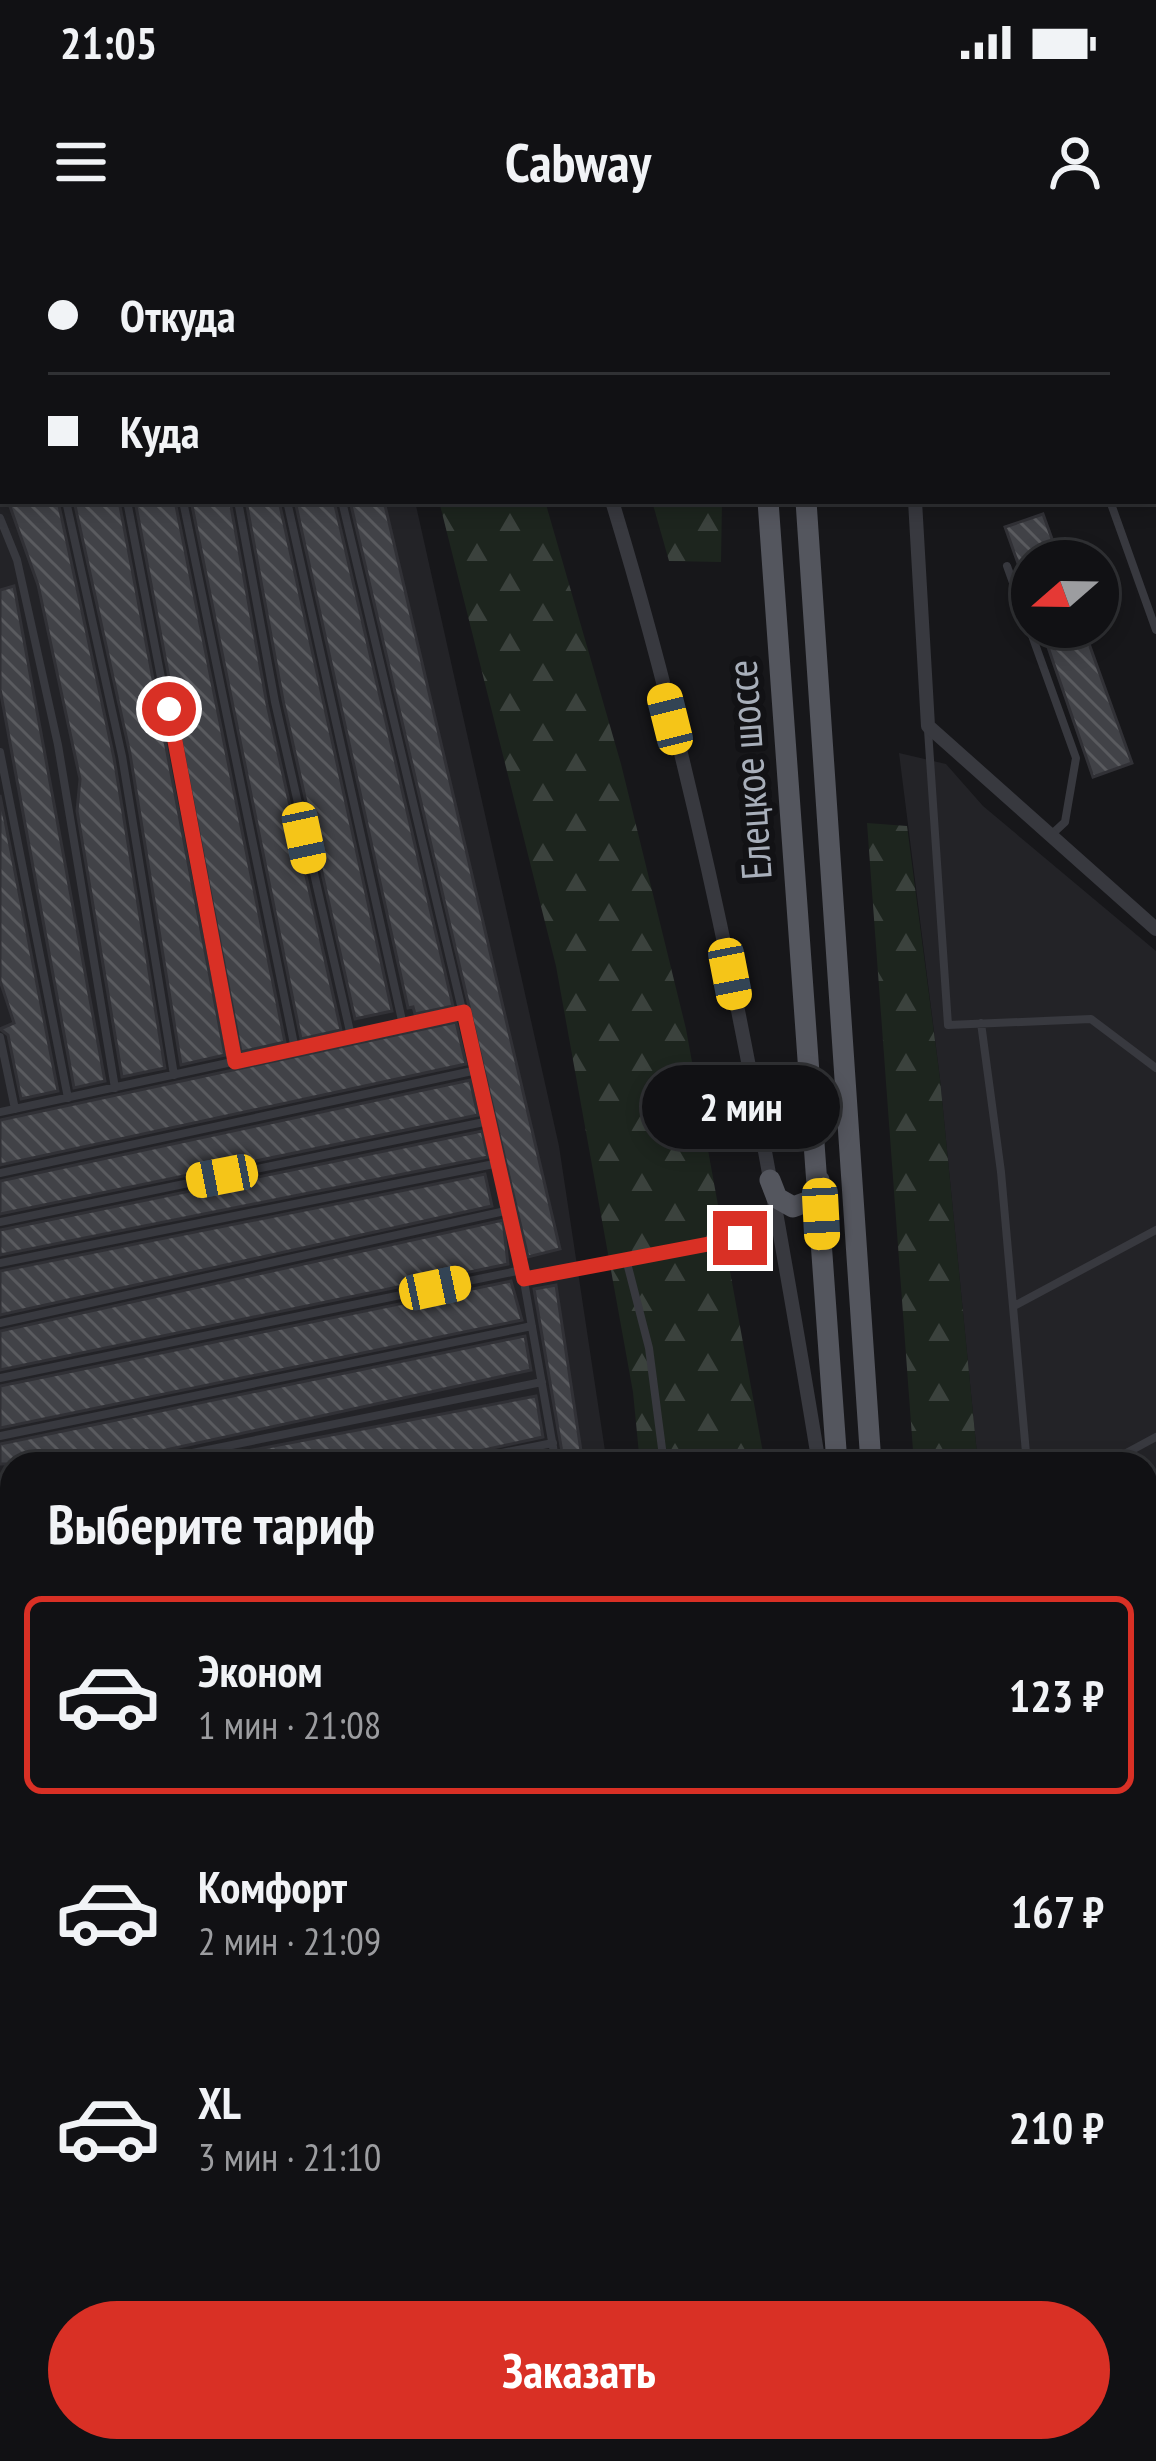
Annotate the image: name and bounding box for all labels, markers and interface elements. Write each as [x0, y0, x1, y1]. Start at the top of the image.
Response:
text: 21:05 [60, 13, 157, 71]
text: Cabway [505, 127, 651, 197]
icon: menu [48, 129, 114, 195]
icon: person [1042, 129, 1108, 195]
text: Откуда [120, 286, 236, 344]
text: Куда [120, 402, 199, 460]
north arrow [1011, 540, 1119, 648]
map controls [1011, 540, 1119, 648]
street label: Елецкое шоссе [713, 658, 784, 882]
car [644, 680, 696, 758]
route start [142, 682, 196, 736]
car [279, 799, 329, 877]
car [705, 935, 755, 1013]
callout: 2 мин [641, 1064, 839, 1148]
text: 2 мин [699, 1081, 783, 1132]
car [183, 1151, 261, 1201]
car [801, 1177, 841, 1251]
route end [713, 1211, 767, 1265]
car [396, 1263, 474, 1313]
text: Выберите тариф [48, 1489, 375, 1559]
icon: car [54, 1641, 162, 1749]
text: Эконом [198, 1641, 322, 1699]
text: 123 ₽ [1009, 1666, 1104, 1724]
text: 1 мин · 21:08 [198, 1699, 381, 1750]
icon: car [54, 1857, 162, 1965]
text: Комфорт [198, 1857, 347, 1915]
text: 167 ₽ [1011, 1882, 1104, 1940]
text: 2 мин · 21:09 [198, 1915, 381, 1966]
icon: car [54, 2073, 162, 2181]
text: XL [198, 2073, 241, 2131]
text: 210 ₽ [1009, 2098, 1104, 2156]
text: 3 мин · 21:10 [198, 2131, 381, 2182]
button: Заказать [48, 2301, 1110, 2439]

